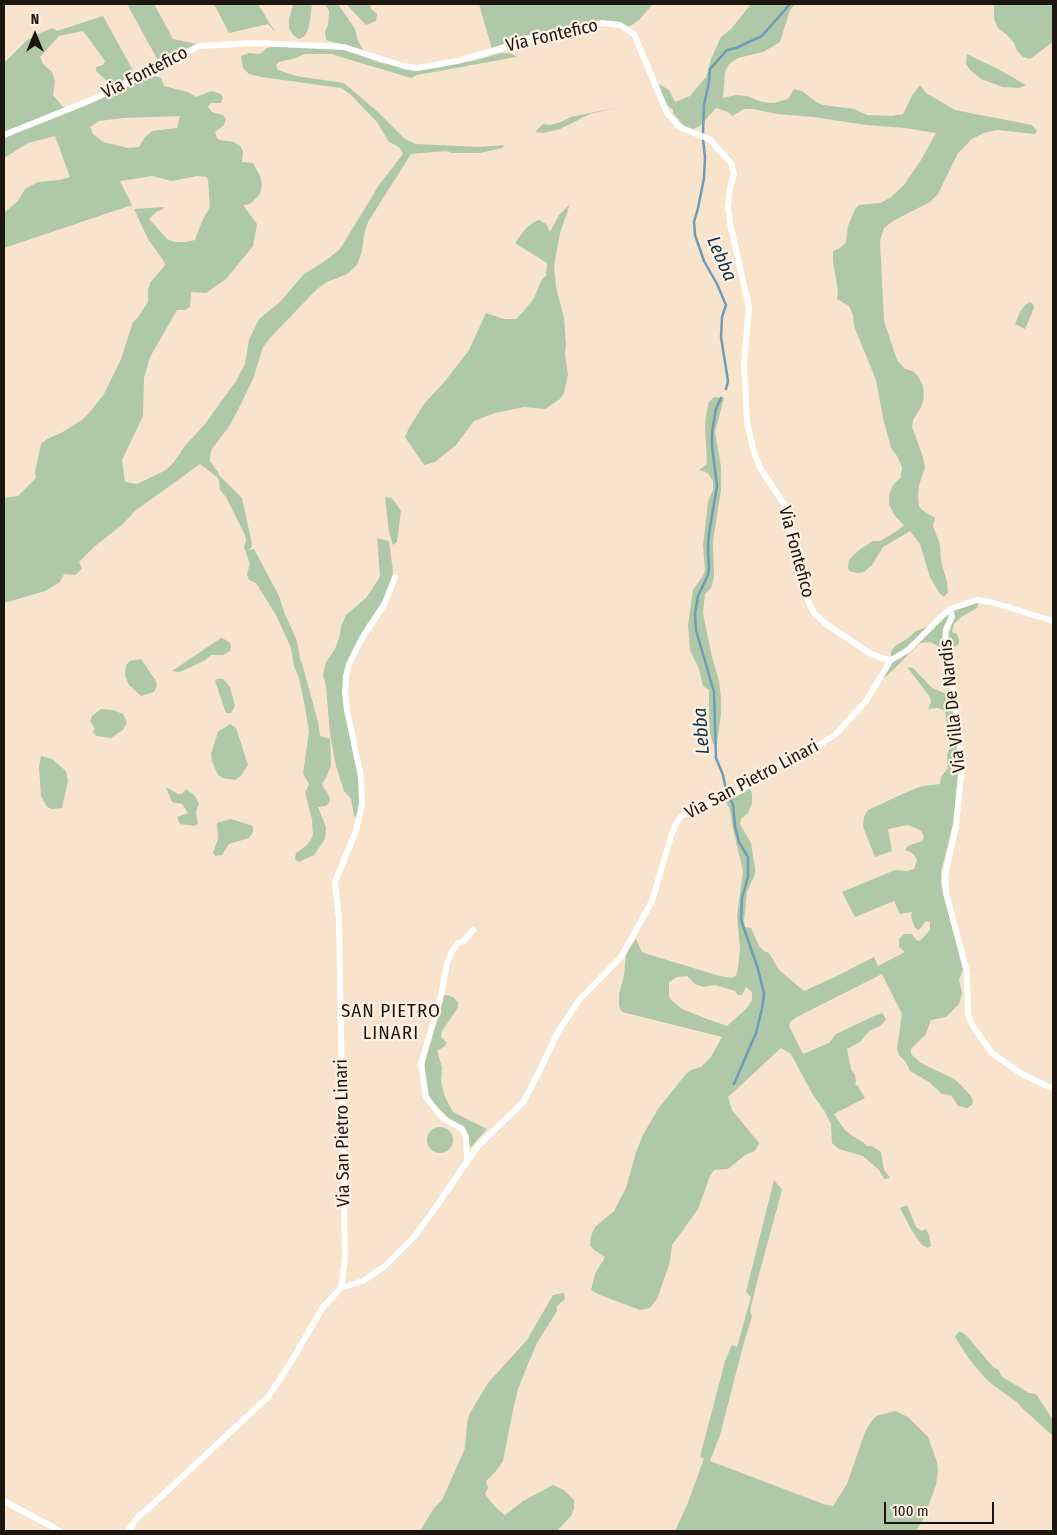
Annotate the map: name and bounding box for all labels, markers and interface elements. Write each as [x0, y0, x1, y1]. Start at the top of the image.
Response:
north arrow [10, 10, 60, 60]
text: N [31, 11, 39, 28]
street label: Via Fontefico [504, 15, 600, 57]
street label: Via Fontefico [98, 42, 192, 104]
water label: Lebba [701, 233, 741, 285]
street label: Via Fontefico [773, 504, 819, 600]
street label: Via Villa De Nardis [935, 638, 971, 774]
water label: Lebba [689, 707, 715, 755]
street label: Via San Pietro Linari [682, 736, 822, 824]
district label: SAN PIETRO LINARI [340, 1001, 442, 1045]
street label: Via San Pietro Linari [331, 1059, 355, 1207]
scale bar [887, 1492, 997, 1524]
text: 100 m [892, 1502, 929, 1520]

